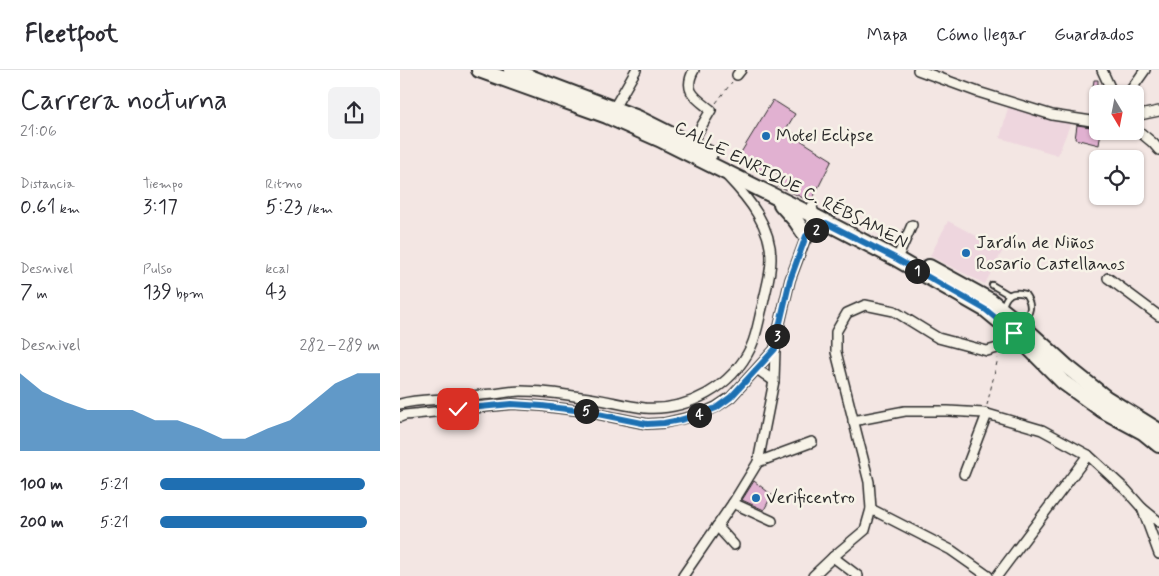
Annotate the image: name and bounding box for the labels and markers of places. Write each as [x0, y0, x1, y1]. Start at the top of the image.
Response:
place label: Motel Eclipse [776, 124, 874, 148]
marker: Motel Eclipse [760, 130, 772, 142]
pin: 2 [804, 218, 828, 242]
place label: Jardín de Niños Rosario Castellanos [976, 231, 1125, 276]
marker: Jardín de Niños Rosario Castellanos [960, 247, 972, 259]
pin: 1 [904, 258, 930, 284]
pin [993, 312, 1035, 354]
pin: 3 [764, 324, 790, 348]
pin [437, 388, 479, 430]
pin: 5 [574, 398, 598, 424]
pin: 4 [686, 402, 712, 428]
place label: Verificentro [766, 486, 855, 510]
marker: Verificentro [750, 492, 762, 504]

